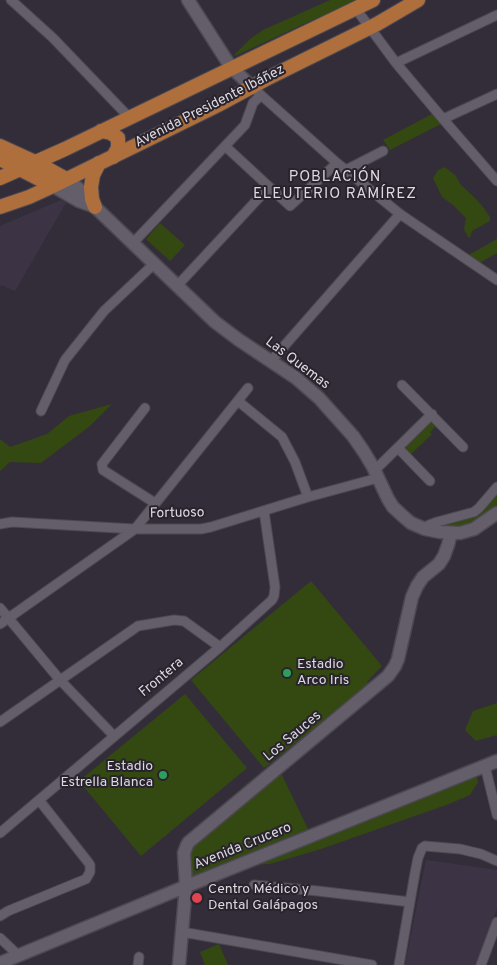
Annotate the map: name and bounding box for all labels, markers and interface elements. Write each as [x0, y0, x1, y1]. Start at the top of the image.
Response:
street label: Avenida Presidente Ibáñez [132, 62, 288, 152]
district label: POBLACIÓN ELEUTERIO RAMÍREZ [251, 169, 419, 204]
street label: Las Quemas [261, 334, 333, 394]
street label: Fortuoso [149, 505, 205, 523]
street label: Frontera [136, 655, 188, 701]
place label: Estadio Arco Iris [297, 657, 349, 690]
marker: Estadio Arco Iris [281, 667, 293, 679]
street label: Los Sauces [261, 708, 325, 766]
place label: Estadio Estrella Blanca [60, 759, 153, 792]
marker: Estadio Estrella Blanca [157, 769, 169, 781]
street label: Avenida Crucero [192, 820, 294, 874]
place label: Centro Médico y Dental Galápagos [208, 882, 318, 914]
marker: Centro Médico y Dental Galápagos [190, 891, 204, 905]

